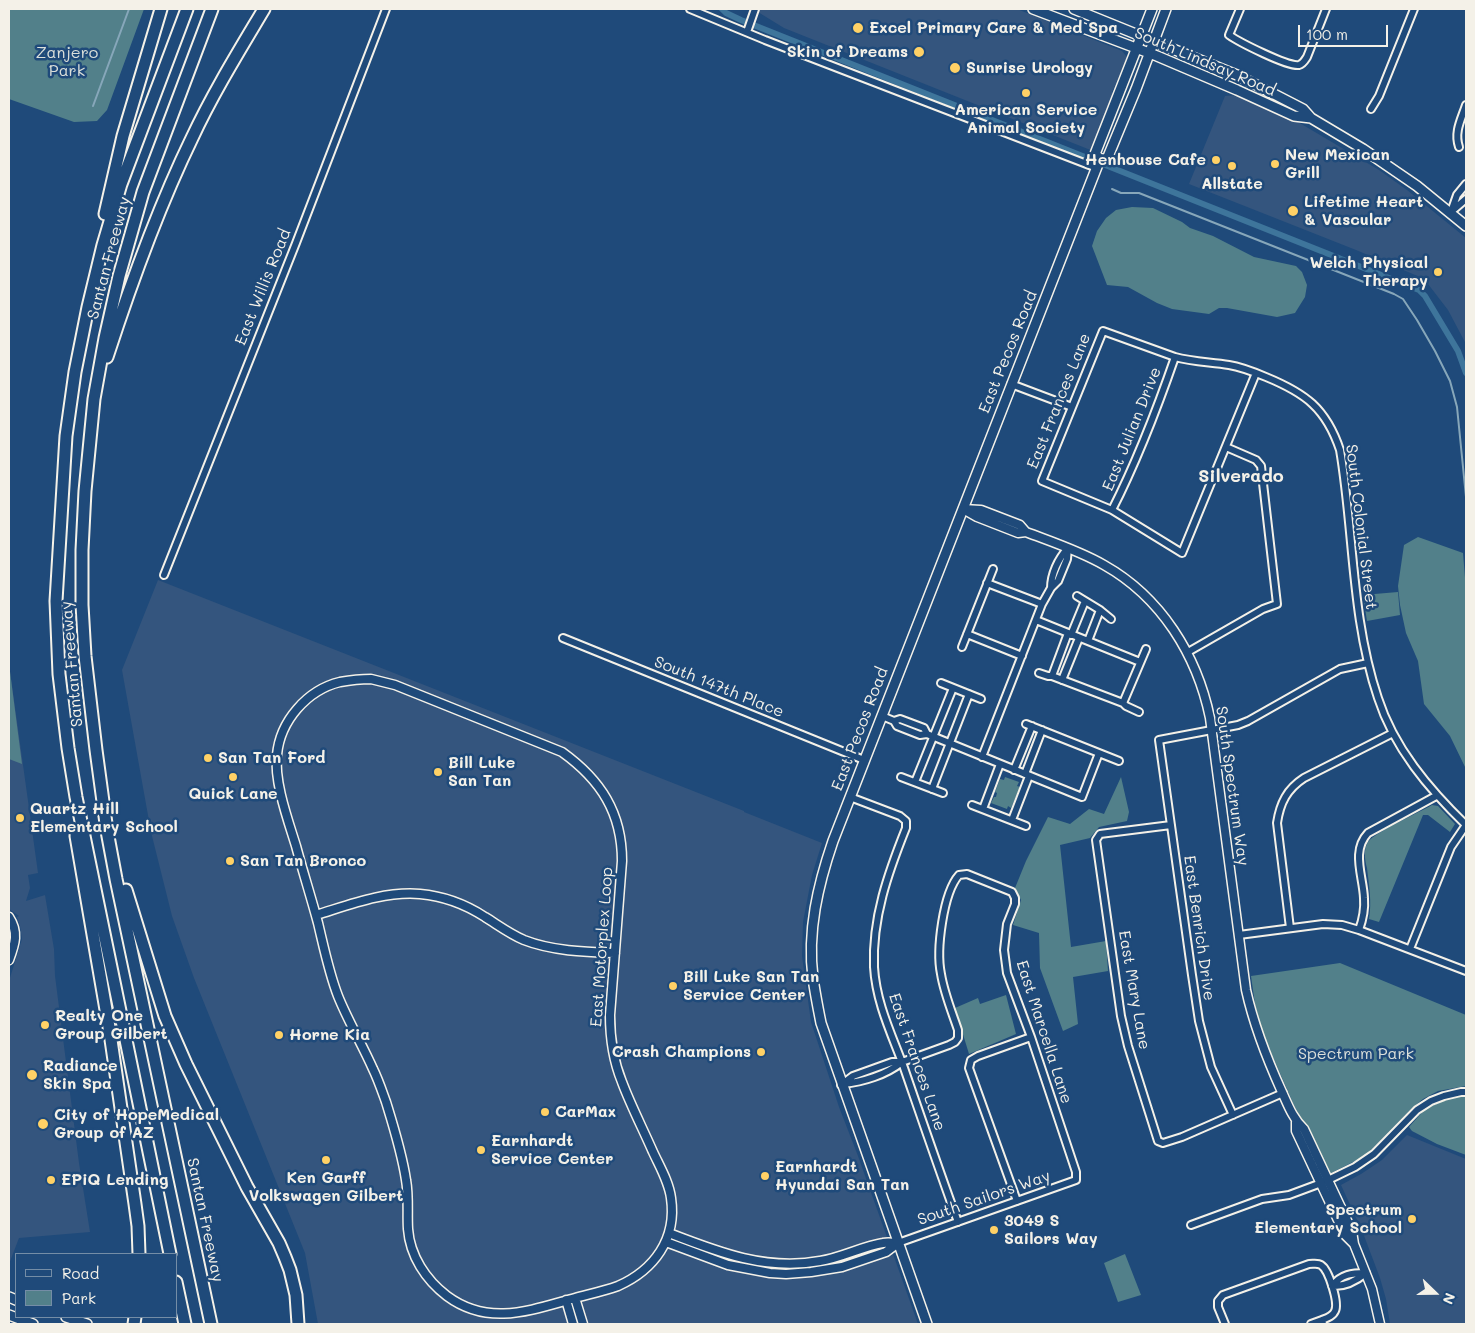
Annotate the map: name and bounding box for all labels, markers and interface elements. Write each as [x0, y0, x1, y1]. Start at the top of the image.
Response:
scale bar [1300, 15, 1390, 47]
place label: Excel Primary Care & Med Spa [869, 18, 1118, 38]
marker: Excel Primary Care & Med Spa [851, 21, 865, 35]
street label: South Lindsay Road [1131, 24, 1279, 100]
text: 100 m [1306, 24, 1348, 44]
place label: Skin of Dreams [787, 42, 908, 62]
park label: Zanjero Park [36, 43, 98, 81]
marker: Skin of Dreams [912, 45, 926, 59]
place label: Sunrise Urology [966, 58, 1093, 78]
marker: Sunrise Urology [948, 61, 962, 75]
marker: American Service Animal Society [1020, 87, 1032, 99]
place label: American Service Animal Society [955, 100, 1097, 138]
place label: New Mexican Grill [1285, 145, 1390, 183]
place label: Henhouse Cafe [1085, 150, 1206, 170]
marker: Henhouse Cafe [1210, 154, 1222, 166]
marker: New Mexican Grill [1269, 158, 1281, 170]
marker: Allstate [1226, 160, 1238, 172]
place label: Allstate [1201, 174, 1263, 194]
place label: Lifetime Heart & Vascular [1304, 192, 1423, 230]
street label: Santan Freeway [83, 194, 135, 322]
marker: Lifetime Heart & Vascular [1286, 204, 1300, 218]
street label: East Willis Road [231, 226, 295, 348]
place label: Welch Physical Therapy [1310, 253, 1428, 291]
marker: Welch Physical Therapy [1432, 266, 1444, 278]
street label: East Pecos Road [975, 288, 1041, 416]
street label: East Frances Lane [1023, 331, 1095, 471]
street label: East Julian Drive [1098, 364, 1166, 494]
street label: South Colonial Street [1341, 443, 1381, 611]
district label: Silverado [1198, 465, 1284, 487]
street label: Santan Freeway [57, 600, 87, 728]
street label: South 147th Place [651, 652, 787, 722]
street label: East Pecos Road [828, 665, 892, 793]
street label: South Spectrum Way [1211, 705, 1253, 867]
place label: San Tan Ford [218, 748, 325, 768]
marker: San Tan Ford [202, 752, 214, 764]
place label: Bill Luke San Tan [448, 753, 515, 791]
marker: Bill Luke San Tan [432, 766, 444, 778]
marker: Quick Lane [227, 771, 239, 783]
place label: Quick Lane [188, 784, 278, 804]
place label: Quartz Hill Elementary School [30, 799, 178, 837]
marker: Quartz Hill Elementary School [14, 812, 26, 824]
place label: San Tan Bronco [240, 851, 366, 871]
street label: East Benrich Drive [1179, 854, 1219, 1002]
marker: San Tan Bronco [224, 855, 236, 867]
street label: East Motorplex Loop [587, 866, 617, 1028]
street label: East Mary Lane [1114, 929, 1154, 1051]
street label: East Marcella Lane [1012, 958, 1076, 1106]
place label: Bill Luke San Tan Service Center [683, 967, 819, 1005]
marker: Bill Luke San Tan Service Center [667, 980, 679, 992]
street label: East Frances Lane [884, 991, 950, 1133]
place label: Realty One Group Gilbert [55, 1006, 168, 1044]
marker: Realty One Group Gilbert [39, 1019, 51, 1031]
place label: Horne Kia [289, 1025, 370, 1045]
marker: Horne Kia [273, 1029, 285, 1041]
place label: Crash Champions [612, 1042, 751, 1062]
park label: Spectrum Park [1298, 1044, 1414, 1064]
marker: Crash Champions [755, 1046, 767, 1058]
place label: Radiance Skin Spa [43, 1056, 118, 1094]
marker: Radiance Skin Spa [25, 1068, 39, 1082]
place label: CarMax [555, 1102, 616, 1122]
place label: City of HopeMedical Group of AZ [54, 1105, 219, 1143]
marker: CarMax [539, 1106, 551, 1118]
marker: City of HopeMedical Group of AZ [36, 1117, 50, 1131]
place label: Earnhardt Service Center [491, 1131, 613, 1169]
marker: Earnhardt Service Center [475, 1144, 487, 1156]
marker: Ken Garff Volkswagen Gilbert [320, 1154, 332, 1166]
street label: Santan Freeway [182, 1156, 228, 1284]
place label: Earnhardt Hyundai San Tan [775, 1157, 909, 1195]
street label: South Sailors Way [915, 1166, 1053, 1230]
place label: Ken Garff Volkswagen Gilbert [249, 1168, 403, 1206]
place label: EPiQ Lending [61, 1170, 168, 1190]
marker: Earnhardt Hyundai San Tan [759, 1170, 771, 1182]
marker: EPiQ Lending [45, 1174, 57, 1186]
place label: Spectrum Elementary School [1254, 1200, 1402, 1238]
place label: 3049 S Sailors Way [1004, 1211, 1098, 1249]
marker: Spectrum Elementary School [1406, 1213, 1418, 1225]
marker: 3049 S Sailors Way [988, 1224, 1000, 1236]
legend [15, 1253, 178, 1318]
text: Road [62, 1263, 99, 1283]
north arrow [1410, 1268, 1460, 1318]
text: Park [62, 1288, 96, 1308]
text: N [1439, 1290, 1460, 1307]

